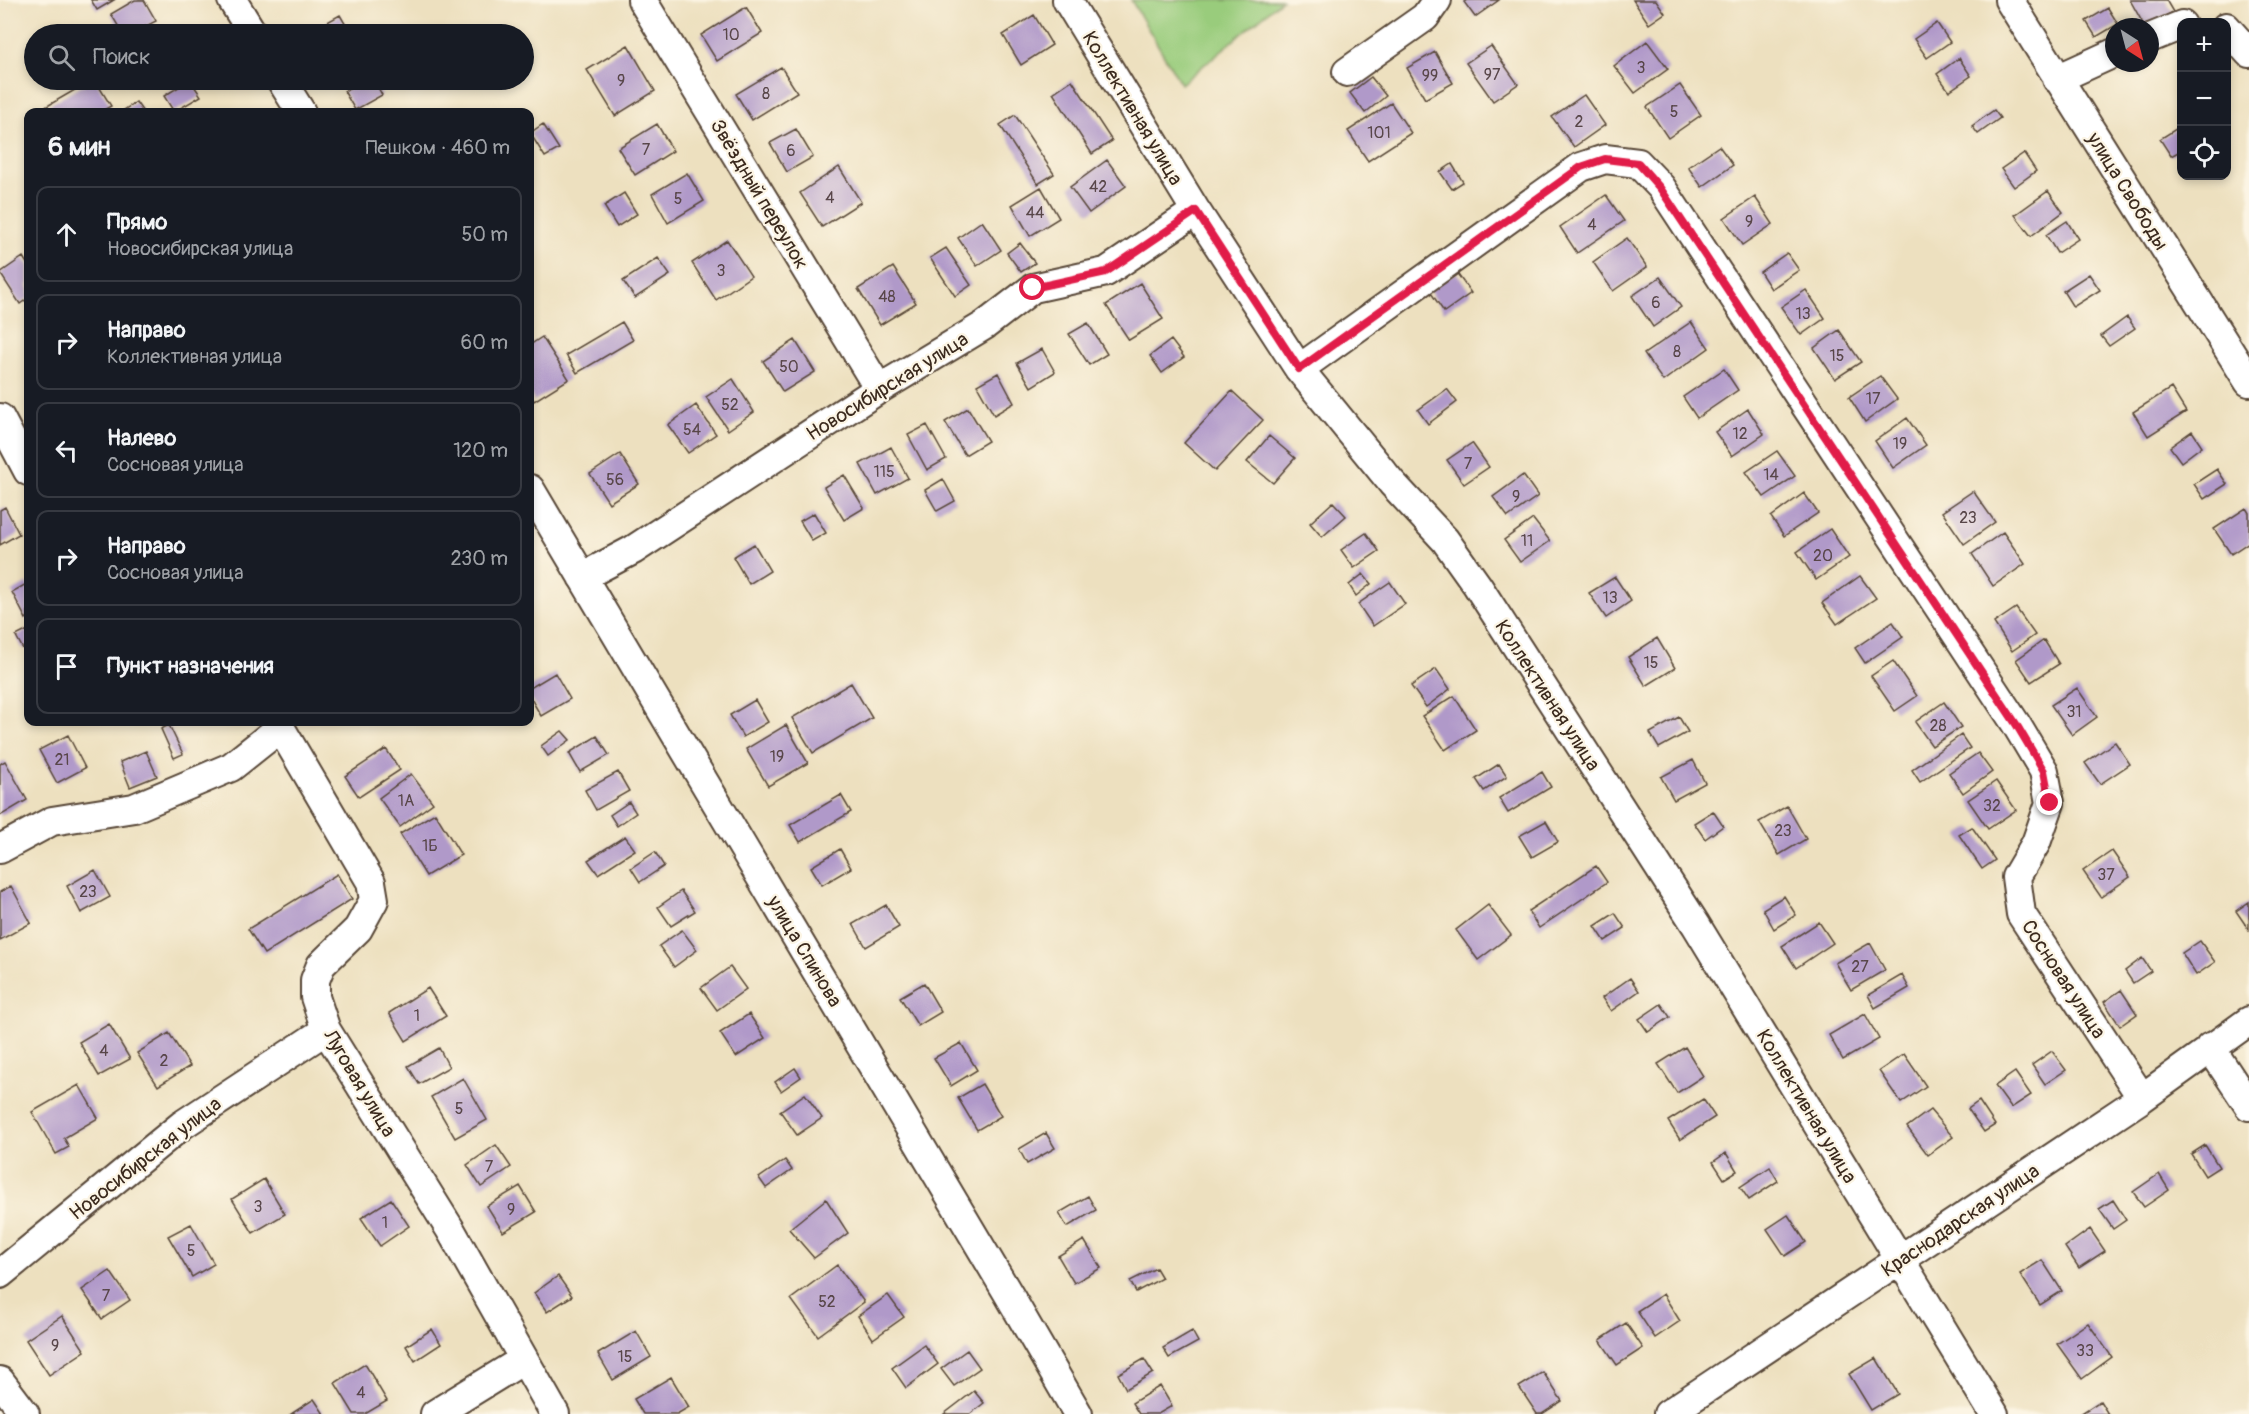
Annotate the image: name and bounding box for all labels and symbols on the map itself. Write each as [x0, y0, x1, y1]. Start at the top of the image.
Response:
north arrow [2105, 18, 2159, 72]
house number: 10 [722, 25, 740, 45]
street label: Коллективная улица [1077, 27, 1188, 190]
house number: 3 [1637, 58, 1646, 78]
house number: 97 [1484, 65, 1501, 85]
house number: 99 [1422, 66, 1438, 86]
house number: 9 [617, 71, 625, 91]
house number: 8 [762, 84, 770, 104]
house number: 5 [1670, 102, 1678, 122]
house number: 2 [1575, 112, 1584, 132]
street label: Звёздный переулок [705, 115, 814, 274]
house number: 101 [1367, 123, 1391, 143]
street label: улица Свободы [2081, 127, 2174, 255]
house number: 7 [642, 140, 651, 160]
house number: 6 [786, 141, 796, 161]
house number: 42 [1089, 177, 1107, 197]
house number: 4 [825, 188, 835, 208]
house number: 5 [674, 189, 682, 209]
house number: 44 [1026, 203, 1044, 223]
house number: 9 [1745, 212, 1753, 232]
house number: 4 [1587, 215, 1597, 235]
house number: 3 [717, 261, 726, 281]
route start [1019, 274, 1045, 300]
house number: 48 [878, 287, 896, 307]
house number: 6 [1651, 293, 1661, 313]
house number: 13 [1795, 304, 1811, 324]
street label: Новосибирская улица [802, 326, 973, 446]
house number: 8 [1673, 342, 1681, 362]
house number: 15 [1830, 346, 1844, 366]
house number: 50 [779, 357, 799, 377]
house number: 17 [1866, 389, 1881, 409]
house number: 52 [721, 395, 739, 415]
house number: 54 [683, 420, 701, 440]
house number: 12 [1732, 424, 1748, 444]
house number: 19 [1893, 434, 1907, 454]
house number: 7 [1464, 454, 1473, 474]
house number: 115 [873, 462, 895, 482]
house number: 14 [1763, 465, 1779, 485]
house number: 56 [606, 470, 624, 490]
house number: 9 [1512, 487, 1520, 507]
house number: 23 [1959, 508, 1977, 528]
house number: 11 [1521, 531, 1533, 551]
house number: 20 [1813, 546, 1833, 566]
house number: 13 [1602, 588, 1618, 608]
street label: Коллективная улица [1489, 615, 1606, 775]
house number: 15 [1644, 653, 1658, 673]
house number: 31 [2066, 702, 2082, 722]
house number: 28 [1929, 716, 1947, 736]
house number: 19 [770, 747, 784, 767]
house number: 21 [54, 750, 70, 770]
route end [2036, 789, 2062, 815]
house number: 1А [398, 791, 414, 811]
house number: 32 [1983, 796, 2001, 816]
house number: 23 [1774, 821, 1792, 841]
house number: 1Б [422, 836, 438, 856]
house number: 37 [2097, 865, 2115, 885]
house number: 23 [79, 882, 97, 902]
street label: улица Спинова [761, 890, 848, 1011]
street label: Сосновая улица [2016, 915, 2111, 1043]
house number: 27 [1851, 957, 1869, 977]
house number: 1 [414, 1006, 420, 1026]
street label: Луговая улица [317, 1024, 401, 1141]
street label: Коллективная улица [1751, 1025, 1862, 1188]
house number: 4 [99, 1041, 109, 1061]
house number: 2 [160, 1051, 169, 1071]
street label: Новосибирская улица [64, 1091, 226, 1226]
house number: 5 [455, 1099, 463, 1119]
house number: 7 [485, 1157, 494, 1177]
street label: Краснодарская улица [1877, 1158, 2044, 1283]
house number: 3 [254, 1197, 263, 1217]
house number: 9 [507, 1200, 515, 1220]
house number: 1 [382, 1213, 388, 1233]
house number: 5 [187, 1241, 195, 1261]
house number: 7 [102, 1286, 111, 1306]
house number: 52 [818, 1292, 836, 1312]
house number: 9 [51, 1336, 59, 1356]
house number: 33 [2076, 1341, 2094, 1361]
house number: 15 [618, 1347, 632, 1367]
house number: 4 [356, 1383, 366, 1403]

